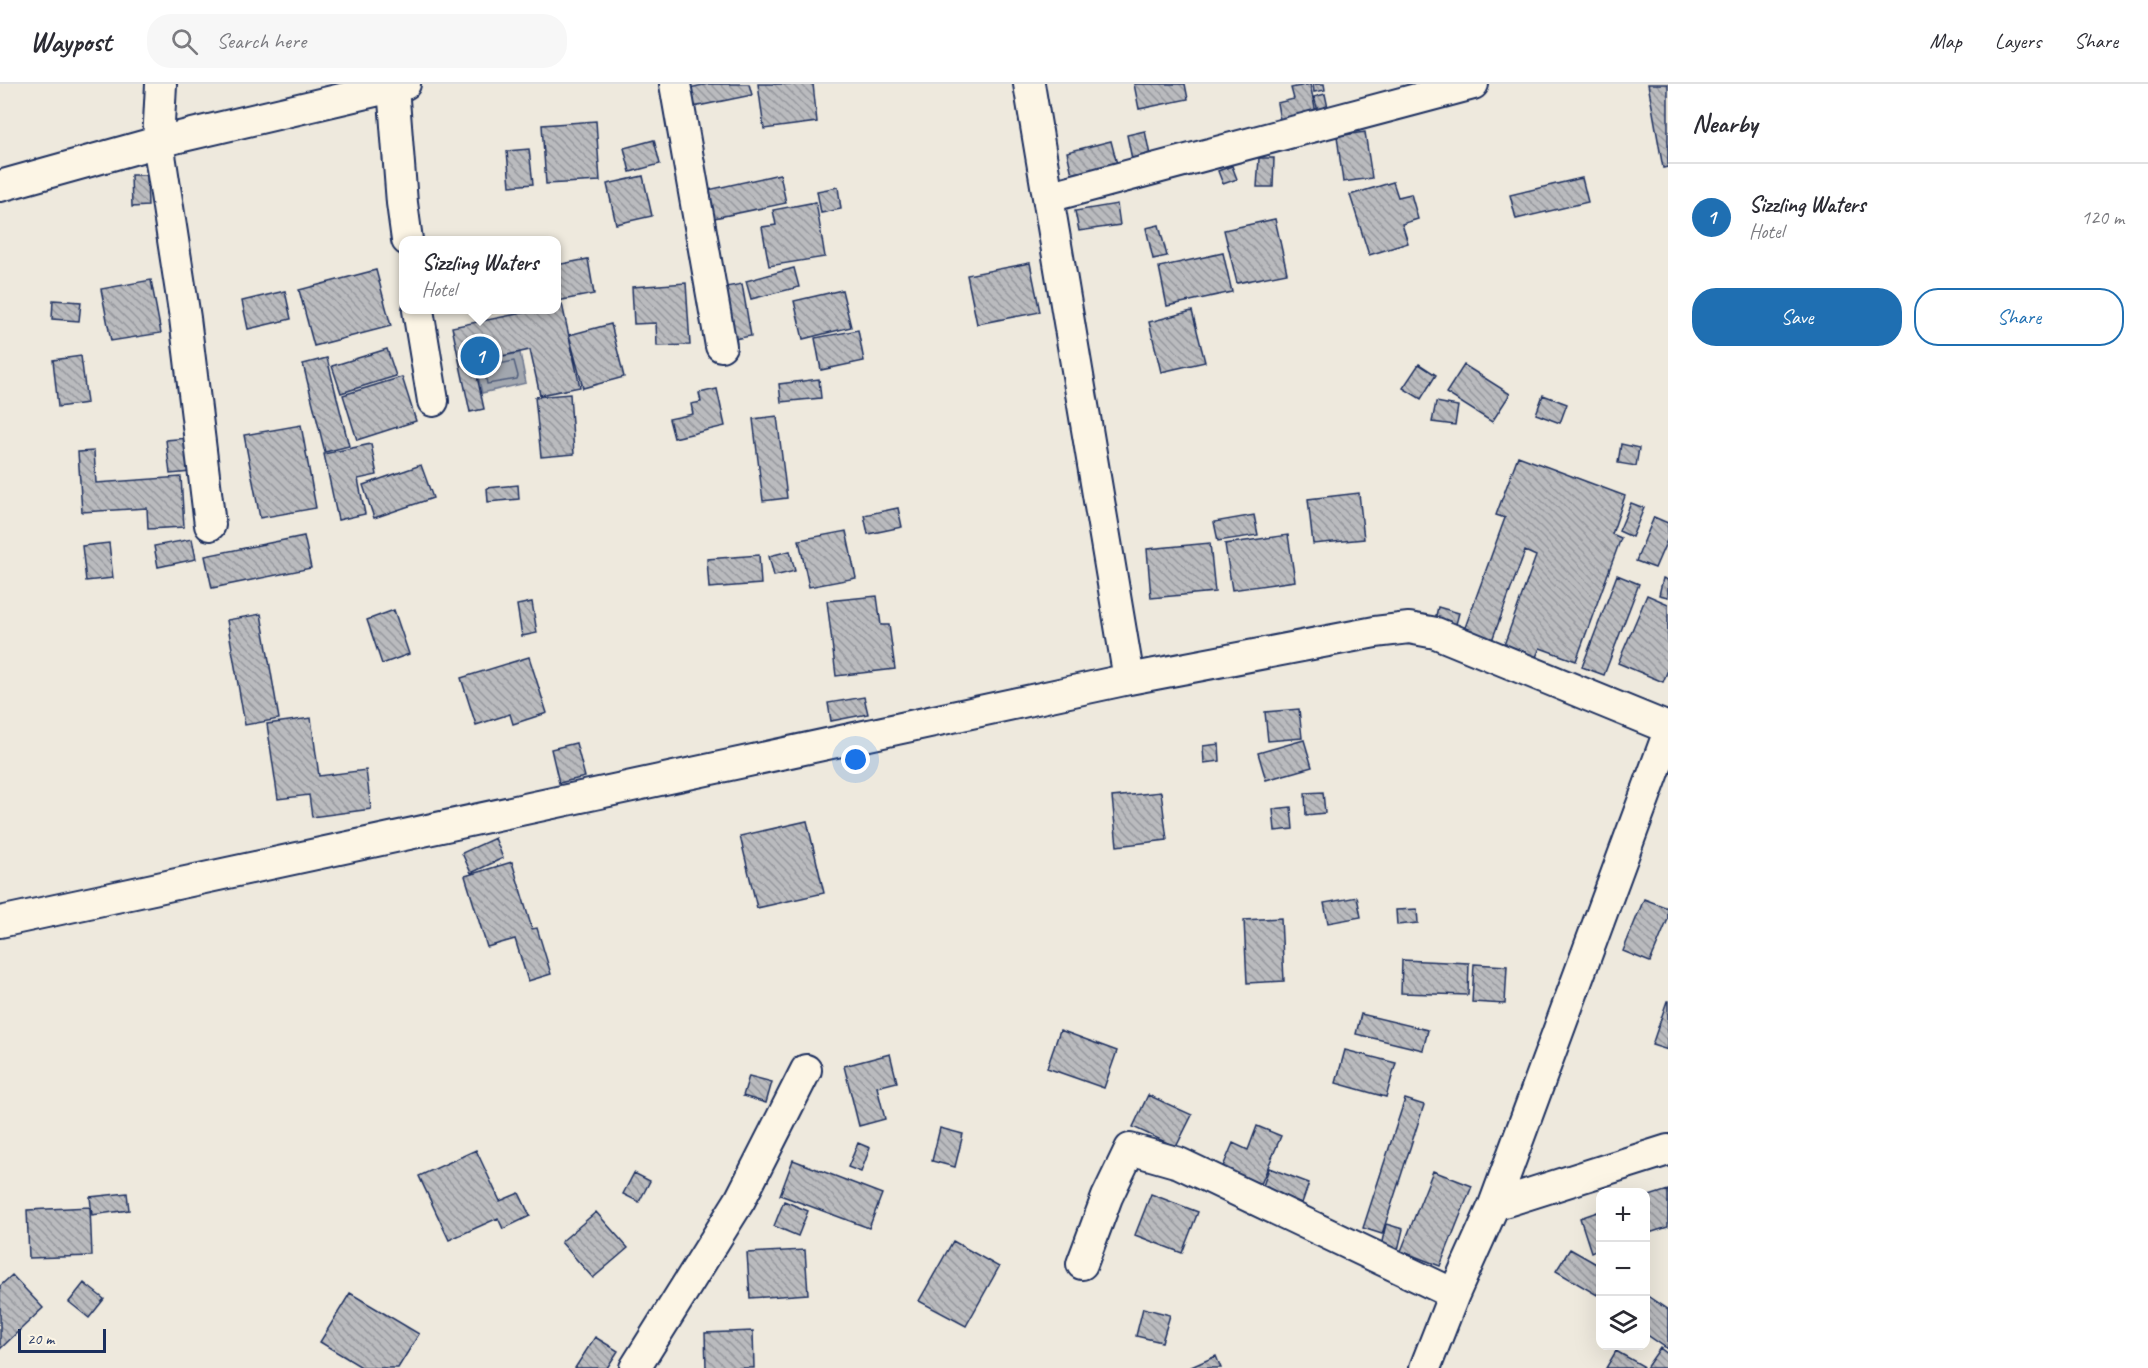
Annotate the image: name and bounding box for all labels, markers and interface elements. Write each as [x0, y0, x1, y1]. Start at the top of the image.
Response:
search box [147, 14, 567, 68]
text: Waypost [30, 24, 111, 59]
icon: search [168, 25, 201, 58]
text: Search here [216, 27, 306, 55]
text: Map [1929, 28, 1962, 54]
text: Layers [1995, 28, 2041, 54]
text: Share [2074, 28, 2118, 54]
text: Nearby [1692, 107, 1757, 140]
text: Sizzling Waters [1749, 191, 1865, 219]
text: 1 [1707, 205, 1716, 230]
text: 120 m [2081, 205, 2124, 230]
text: Hotel [1749, 219, 1784, 244]
popup [399, 236, 561, 314]
text: Sizzling Waters [422, 249, 538, 277]
text: Hotel [422, 277, 457, 302]
button: Save [1692, 288, 1902, 346]
button: Share [1914, 288, 2124, 346]
pin: 1 [460, 334, 500, 378]
your location [841, 745, 870, 774]
map controls [1596, 1188, 1650, 1350]
button: + [1596, 1188, 1650, 1242]
button: − [1596, 1242, 1650, 1296]
button: layers [1596, 1296, 1650, 1350]
scale bar [18, 1326, 106, 1354]
text: 20 m [27, 1329, 54, 1349]

